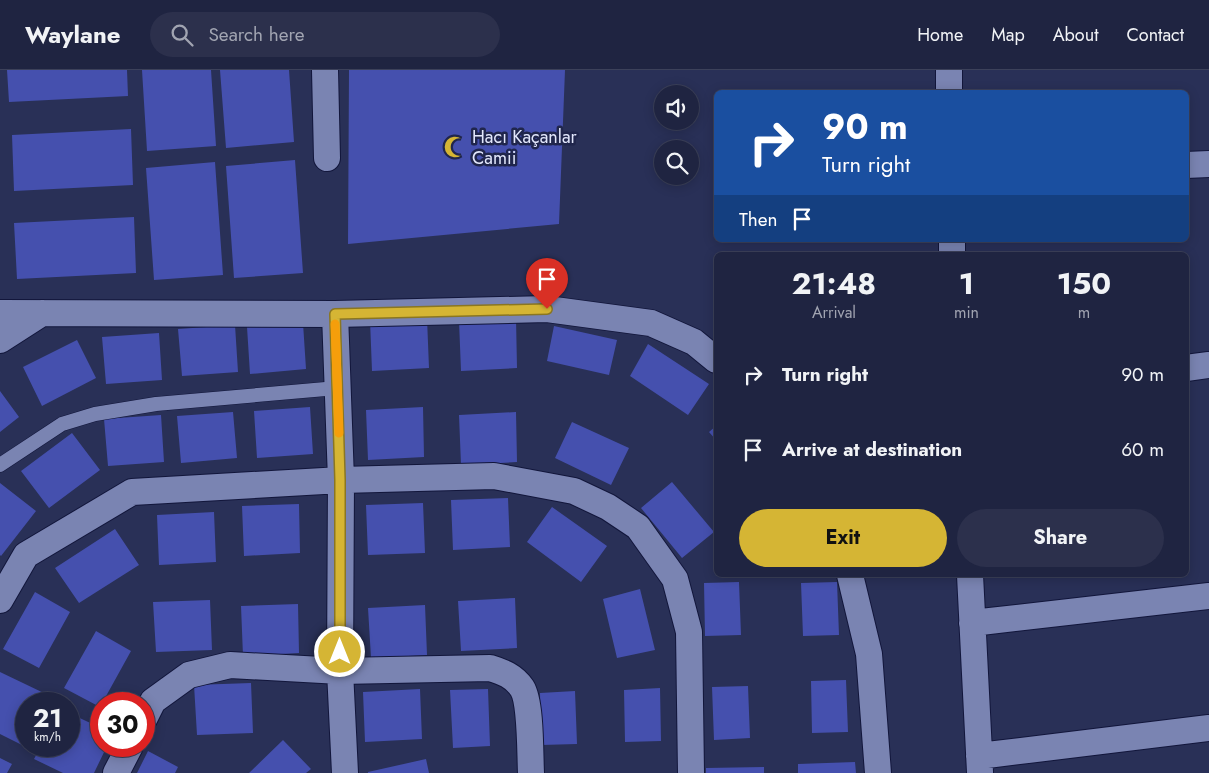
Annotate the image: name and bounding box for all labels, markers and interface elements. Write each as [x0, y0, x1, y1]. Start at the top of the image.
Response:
search box [150, 12, 500, 57]
text: Waylane [25, 17, 120, 52]
icon: search [168, 21, 196, 49]
text: Search here [208, 21, 305, 48]
text: Home [917, 22, 963, 48]
text: Map [991, 22, 1025, 48]
text: About [1053, 22, 1098, 48]
text: Contact [1126, 22, 1184, 48]
map controls [654, 85, 699, 185]
button: sound [654, 85, 699, 130]
text: 90 m [822, 102, 908, 152]
icon: right [739, 110, 804, 175]
place label: Hacı Kaçanlar Camii [472, 124, 578, 171]
mosque icon: Hacı Kaçanlar Camii [442, 134, 468, 160]
button: search [654, 140, 699, 185]
text: Turn right [822, 148, 910, 180]
icon: arrive [788, 205, 816, 233]
text: Then [739, 206, 778, 233]
pin [526, 258, 568, 309]
text: 21:48 [792, 262, 876, 305]
text: 1 [959, 262, 974, 305]
text: 150 [1057, 262, 1111, 305]
icon: arrive [533, 265, 561, 293]
text: Arrival [812, 301, 856, 324]
text: min [954, 301, 979, 324]
text: m [1078, 301, 1090, 324]
icon: right [739, 361, 767, 389]
text: Turn right [782, 361, 868, 388]
text: 90 m [1121, 361, 1164, 388]
icon: arrive [739, 436, 767, 464]
text: Arrive at destination [782, 436, 962, 463]
text: 60 m [1121, 436, 1164, 463]
button: Exit [739, 509, 947, 567]
button: Share [957, 509, 1164, 567]
position arrow [313, 625, 365, 677]
speed limit sign: 30 [90, 692, 155, 757]
text: 21 [33, 700, 62, 736]
text: km/h [34, 728, 61, 746]

